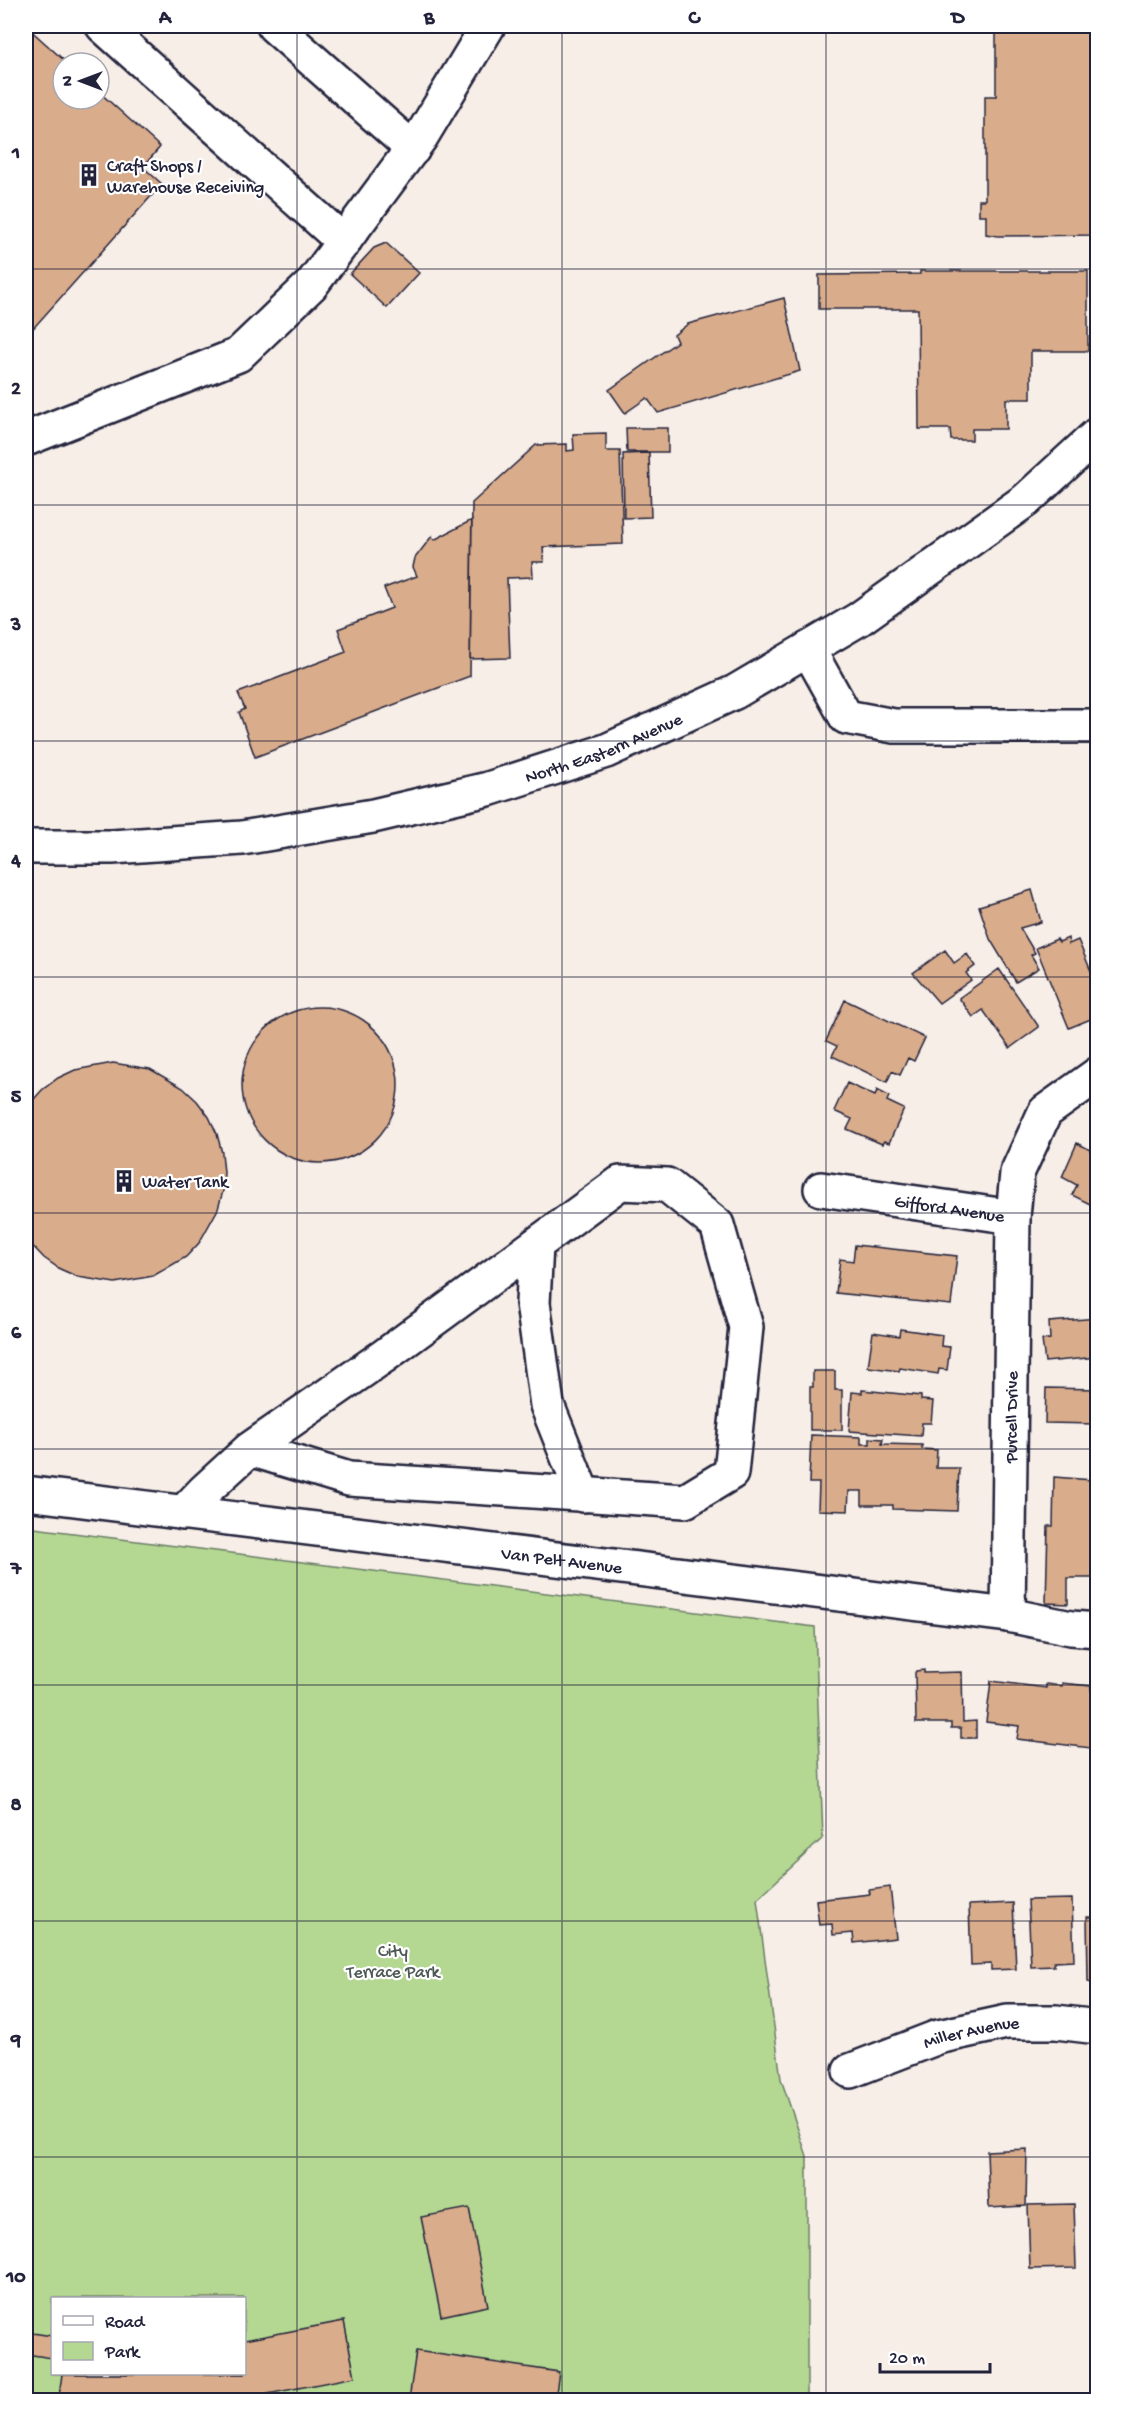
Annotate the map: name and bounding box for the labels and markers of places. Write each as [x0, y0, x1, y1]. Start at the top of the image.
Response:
place label: Craft Shops / Warehouse Receiving [107, 157, 264, 199]
building icon: Craft Shops / Warehouse Receiving [76, 162, 102, 188]
building icon: Water Tank [111, 1168, 137, 1194]
place label: Water Tank [142, 1173, 230, 1194]

